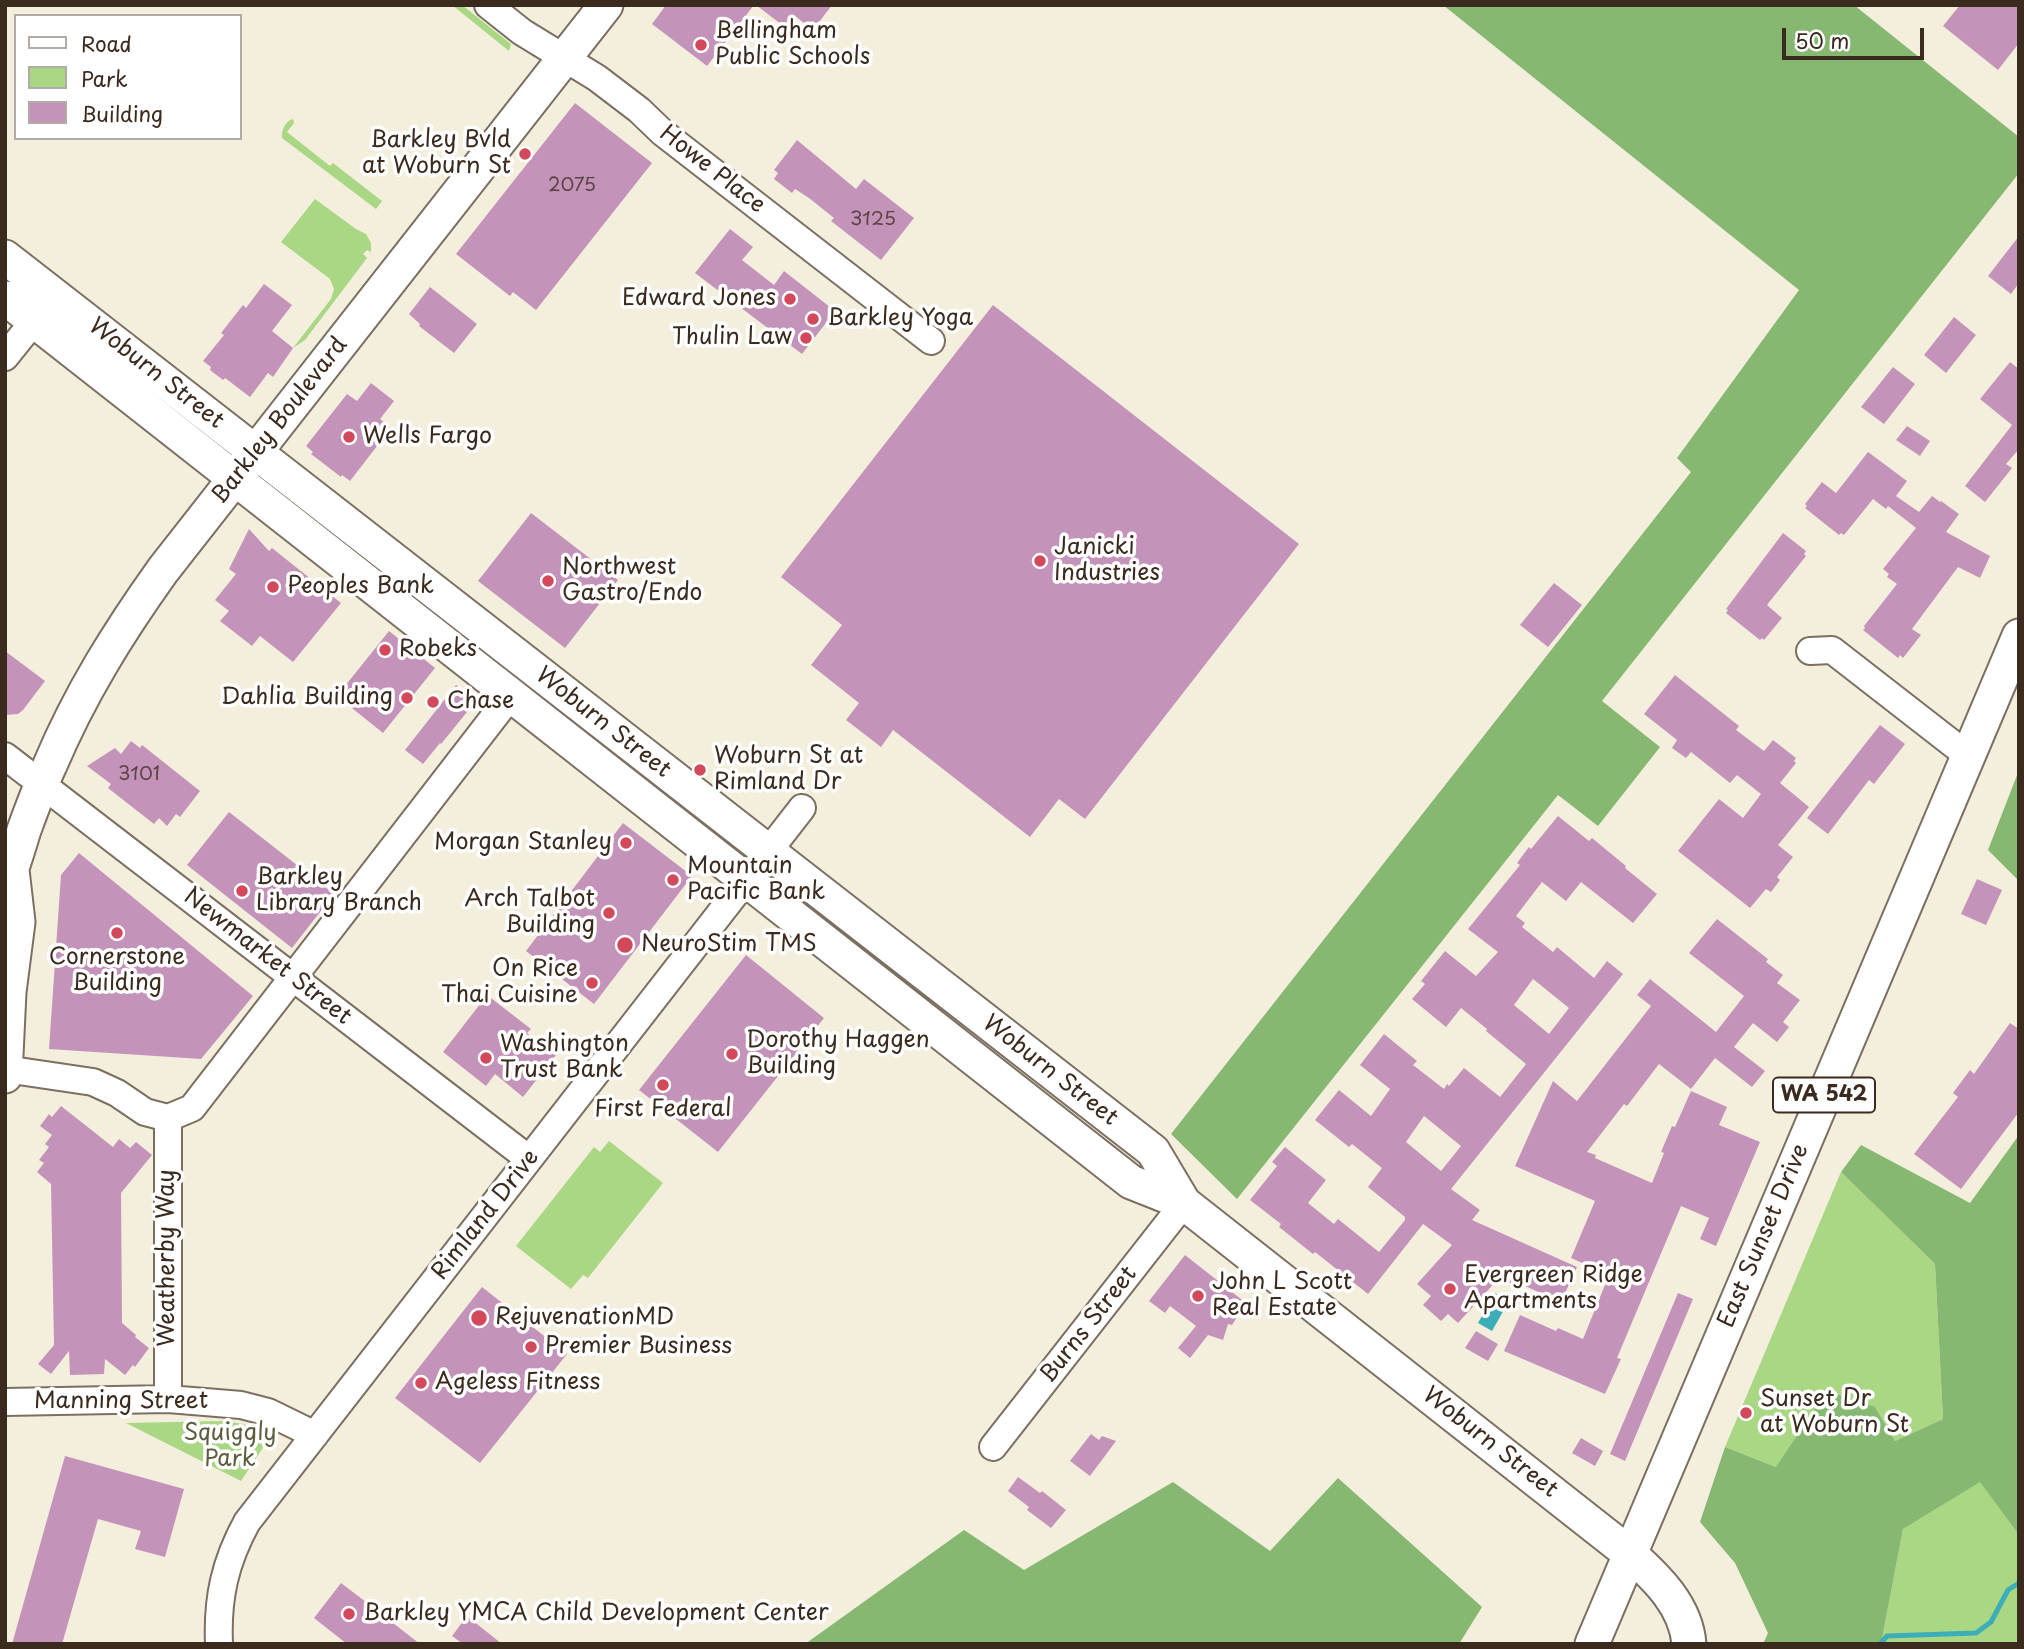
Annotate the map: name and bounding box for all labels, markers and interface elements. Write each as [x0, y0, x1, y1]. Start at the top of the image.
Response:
legend [14, 14, 242, 140]
scale bar [1786, 14, 1928, 58]
place label: Bellingham Public Schools [715, 18, 870, 72]
text: 50 m [1795, 24, 1849, 56]
text: Road [81, 27, 132, 59]
marker: Bellingham Public Schools [693, 37, 709, 53]
text: Park [81, 62, 128, 94]
text: Building [81, 97, 163, 129]
street label: Howe Place [654, 120, 770, 220]
place label: Barkley Bvld at Woburn St [362, 127, 511, 181]
marker: Barkley Bvld at Woburn St [517, 146, 533, 162]
house number: 2075 [548, 175, 596, 197]
house number: 3125 [850, 209, 896, 231]
place label: Edward Jones [622, 285, 776, 313]
marker: Edward Jones [782, 291, 798, 307]
place label: Barkley Yoga [827, 305, 973, 333]
marker: Barkley Yoga [805, 311, 821, 327]
street label: Woburn Street [83, 313, 229, 435]
place label: Thulin Law [672, 324, 792, 352]
marker: Thulin Law [798, 330, 814, 346]
street label: Barkley Boulevard [206, 332, 354, 510]
place label: Wells Fargo [363, 423, 492, 451]
marker: Wells Fargo [341, 429, 357, 445]
place label: Janicki Industries [1054, 534, 1160, 588]
marker: Janicki Industries [1032, 553, 1048, 569]
place label: Northwest Gastro/Endo [562, 554, 702, 608]
place label: Peoples Bank [287, 573, 434, 601]
marker: Northwest Gastro/Endo [540, 573, 556, 589]
marker: Peoples Bank [265, 579, 281, 595]
place label: Robeks [399, 636, 477, 664]
marker: Robeks [377, 642, 393, 658]
street label: Woburn Street [530, 662, 676, 784]
place label: Dahlia Building [221, 684, 393, 712]
place label: Chase [447, 688, 514, 716]
marker: Dahlia Building [399, 690, 415, 706]
marker: Chase [425, 694, 441, 710]
place label: Woburn St at Rimland Dr [714, 743, 863, 797]
marker: Woburn St at Rimland Dr [692, 762, 708, 778]
house number: 3101 [118, 764, 160, 786]
place label: Morgan Stanley [434, 829, 612, 857]
marker: Morgan Stanley [618, 835, 634, 851]
place label: Mountain Pacific Bank [687, 853, 825, 907]
place label: Barkley Library Branch [256, 864, 422, 918]
marker: Mountain Pacific Bank [665, 872, 681, 888]
street label: Newmarket Street [178, 883, 356, 1031]
marker: Barkley Library Branch [234, 883, 250, 899]
place label: Arch Talbot Building [464, 886, 595, 940]
marker: Arch Talbot Building [601, 905, 617, 921]
marker: Cornerstone Building [109, 925, 125, 941]
place label: NeuroStim TMS [641, 931, 817, 959]
marker: NeuroStim TMS [615, 935, 635, 955]
place label: Cornerstone Building [49, 944, 185, 998]
place label: On Rice Thai Cuisine [441, 956, 578, 1010]
marker: On Rice Thai Cuisine [584, 975, 600, 991]
street label: Woburn Street [977, 1010, 1123, 1132]
place label: Dorothy Haggen Building [746, 1027, 930, 1081]
place label: Washington Trust Bank [500, 1031, 629, 1085]
marker: Dorothy Haggen Building [724, 1046, 740, 1062]
marker: Washington Trust Bank [478, 1050, 494, 1066]
marker: First Federal [655, 1077, 671, 1093]
road number: WA 542 [1773, 1078, 1875, 1112]
place label: First Federal [594, 1096, 732, 1124]
street label: East Sunset Drive [1713, 1140, 1815, 1332]
street label: Rimland Drive [427, 1144, 545, 1286]
street label: Weatherby Way [154, 1169, 182, 1347]
street label: Burns Street [1035, 1261, 1143, 1389]
place label: Evergreen Ridge Apartments [1464, 1262, 1643, 1316]
place label: John L Scott Real Estate [1212, 1269, 1352, 1323]
marker: Evergreen Ridge Apartments [1442, 1281, 1458, 1297]
marker: John L Scott Real Estate [1190, 1288, 1206, 1304]
place label: RejuvenationMD [495, 1304, 674, 1332]
marker: RejuvenationMD [469, 1308, 489, 1328]
place label: Premier Business [545, 1333, 732, 1361]
marker: Premier Business [523, 1339, 539, 1355]
place label: Ageless Fitness [435, 1369, 600, 1397]
marker: Ageless Fitness [413, 1375, 429, 1391]
street label: Woburn Street [1417, 1382, 1563, 1504]
place label: Sunset Dr at Woburn St [1760, 1386, 1909, 1440]
street label: Manning Street [34, 1388, 208, 1416]
marker: Sunset Dr at Woburn St [1738, 1405, 1754, 1421]
park label: Squiggly Park [184, 1420, 276, 1474]
place label: Barkley YMCA Child Development Center [363, 1600, 829, 1628]
marker: Barkley YMCA Child Development Center [341, 1606, 357, 1622]

